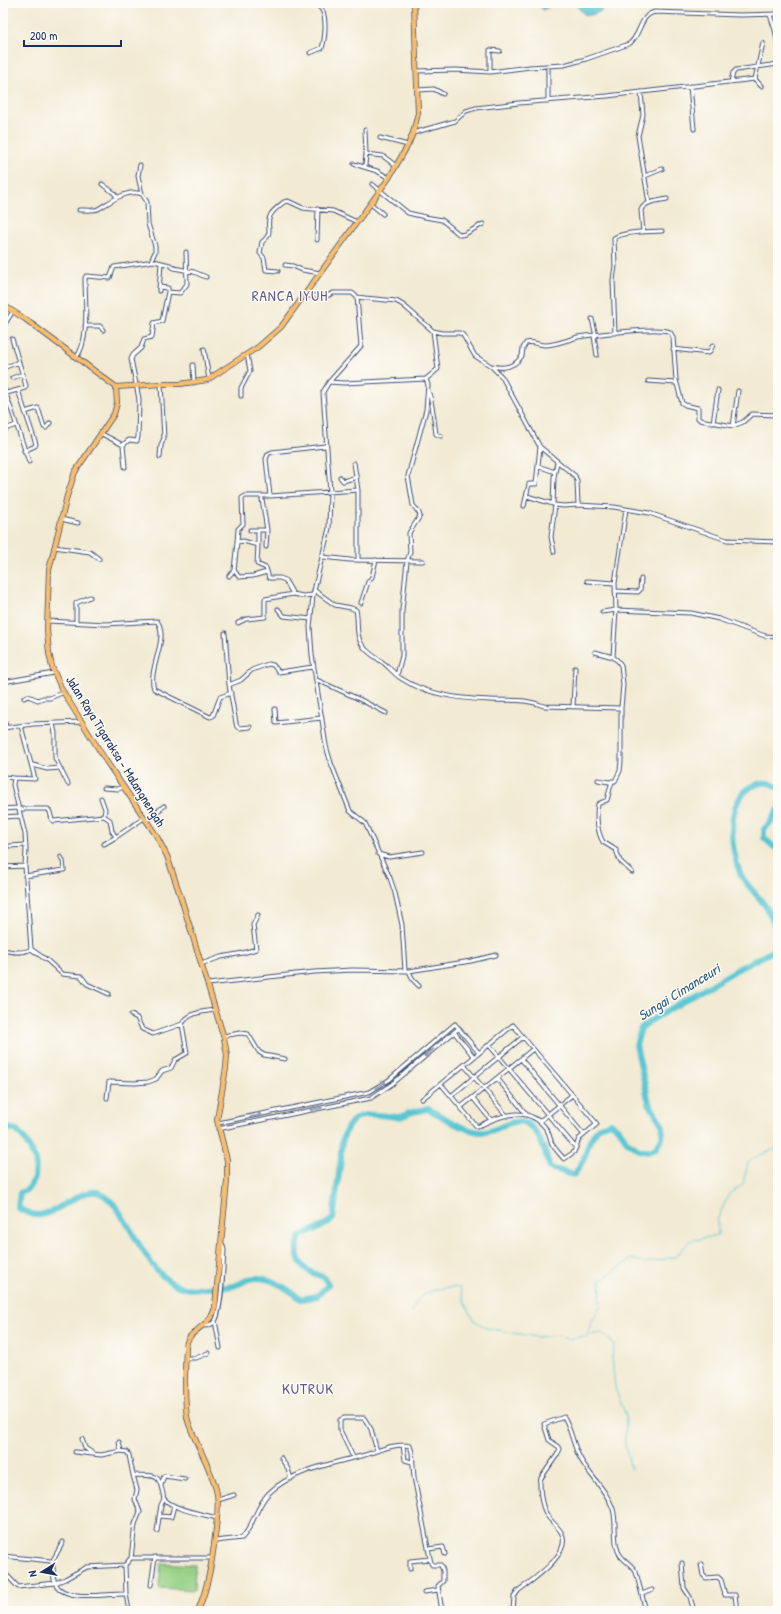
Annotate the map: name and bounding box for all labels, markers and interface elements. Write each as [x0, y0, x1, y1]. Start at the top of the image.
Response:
scale bar [24, 22, 121, 48]
text: 200 m [30, 27, 57, 44]
district label: RANCA IYUH [252, 285, 328, 306]
street label: Jalan Raya Tigaraksa - Malangnengah [62, 672, 170, 830]
water label: Sungai Cimanceuri [634, 958, 726, 1025]
one-way arrow [424, 1049, 434, 1058]
one-way arrow [376, 1081, 387, 1089]
one-way arrow [309, 1106, 322, 1114]
one-way arrow [249, 1111, 262, 1119]
district label: KUTRUK [282, 1378, 334, 1399]
north arrow [22, 1552, 62, 1592]
text: N [25, 1570, 40, 1578]

